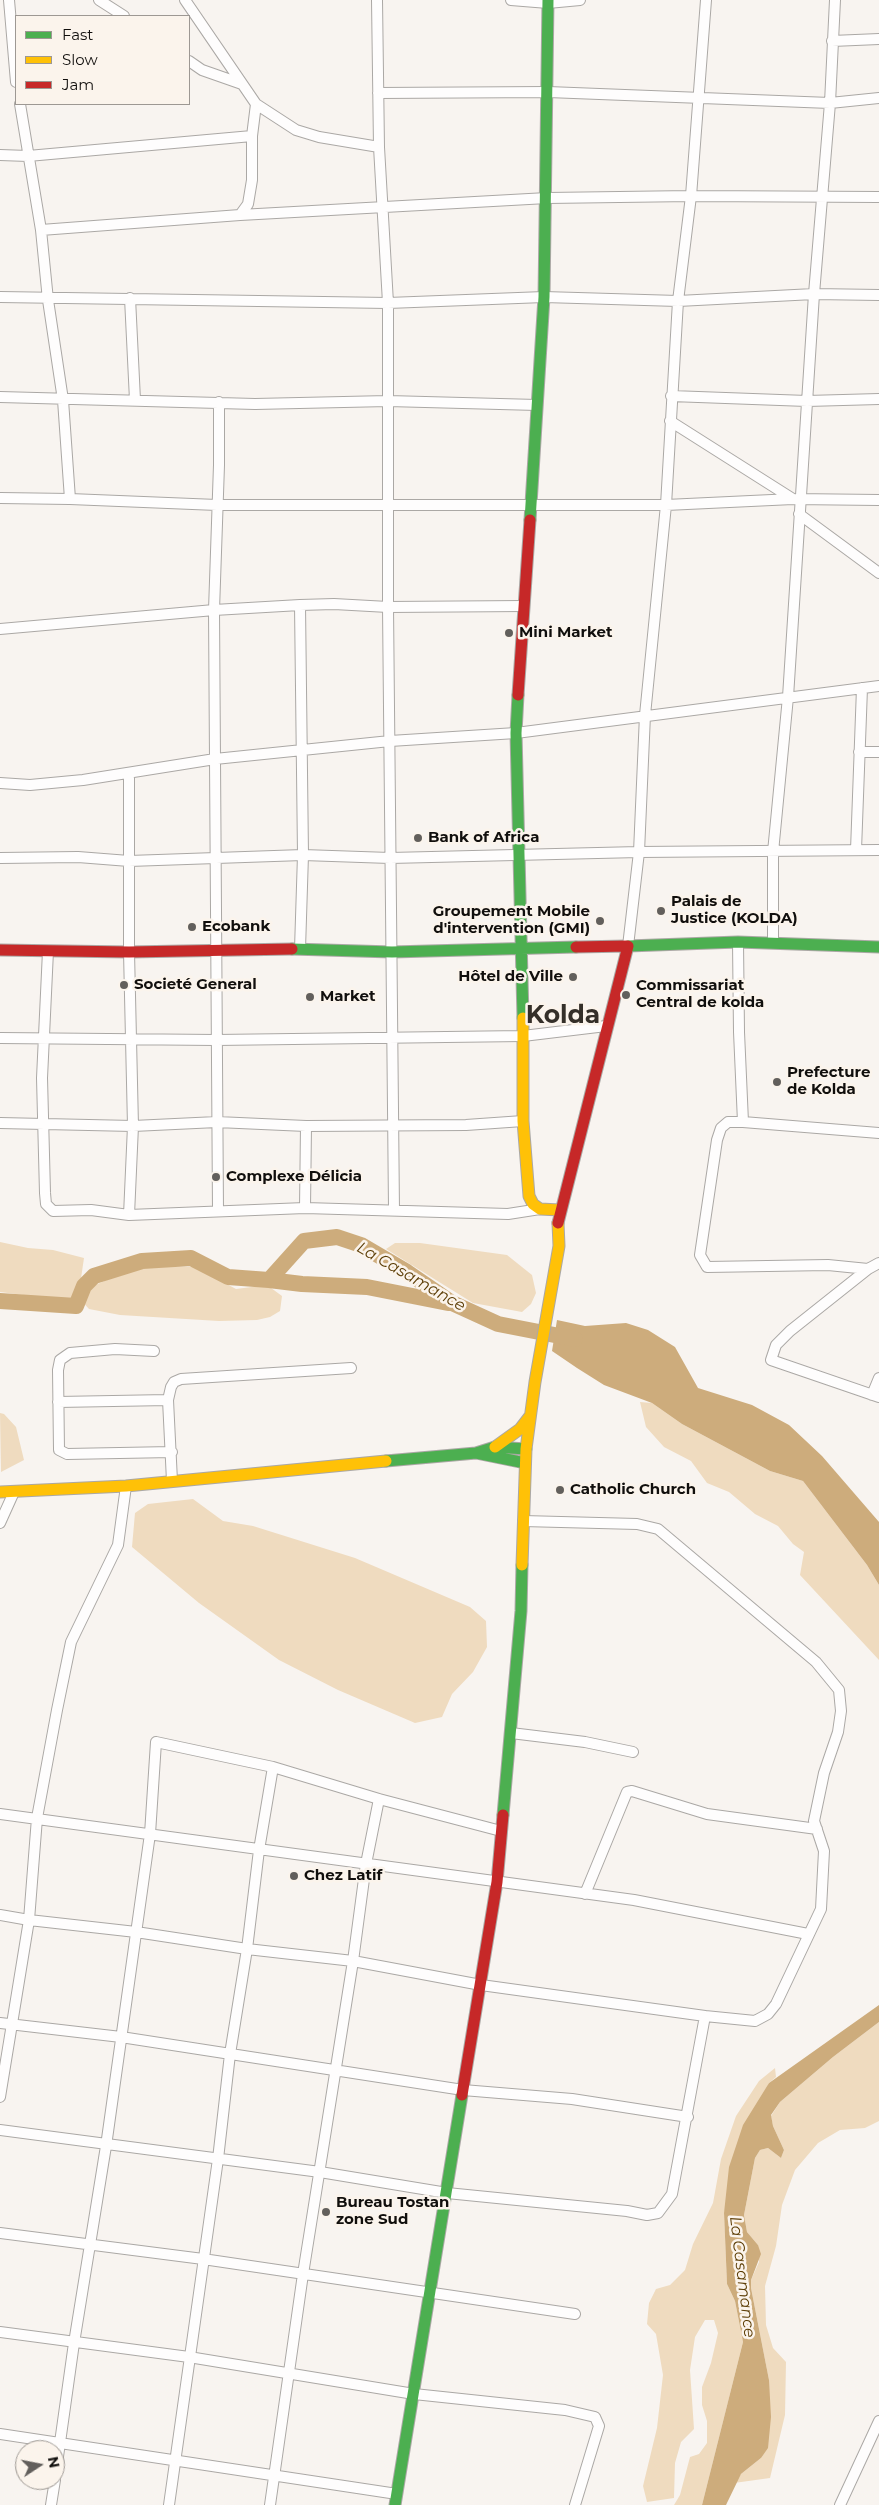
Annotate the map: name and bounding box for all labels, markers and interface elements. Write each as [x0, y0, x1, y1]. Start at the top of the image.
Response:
legend [15, 15, 190, 105]
text: Fast [62, 25, 93, 44]
text: Slow [62, 50, 98, 69]
text: Jam [62, 75, 94, 94]
place label: Mini Market [519, 624, 612, 642]
marker: Mini Market [503, 627, 515, 639]
place label: Bank of Africa [428, 829, 539, 847]
marker: Bank of Africa [412, 832, 424, 844]
place label: Palais de Justice (KOLDA) [671, 893, 798, 928]
place label: Groupement Mobile d'intervention (GMI) [433, 903, 590, 938]
marker: Palais de Justice (KOLDA) [655, 905, 667, 917]
marker: Groupement Mobile d'intervention (GMI) [594, 915, 606, 927]
place label: Ecobank [202, 918, 270, 936]
marker: Ecobank [186, 921, 198, 933]
place label: Hôtel de Ville [458, 968, 563, 986]
marker: Hôtel de Ville [567, 971, 579, 983]
place label: Societé General [134, 976, 257, 994]
place label: Commissariat Central de kolda [636, 977, 764, 1012]
marker: Societé General [118, 979, 130, 991]
place label: Market [320, 988, 375, 1006]
marker: Commissariat Central de kolda [620, 989, 632, 1001]
marker: Market [304, 991, 316, 1003]
district label: Kolda [526, 1001, 600, 1031]
place label: Prefecture de Kolda [787, 1064, 870, 1099]
marker: Prefecture de Kolda [771, 1076, 783, 1088]
place label: Complexe Délicia [226, 1168, 362, 1186]
marker: Complexe Délicia [210, 1171, 222, 1183]
water label: La Casamance [353, 1238, 469, 1316]
place label: Catholic Church [570, 1481, 696, 1499]
marker: Catholic Church [554, 1484, 566, 1496]
place label: Chez Latif [304, 1867, 382, 1885]
marker: Chez Latif [288, 1870, 300, 1882]
place label: Bureau Tostan zone Sud [336, 2194, 449, 2229]
marker: Bureau Tostan zone Sud [320, 2206, 332, 2218]
water label: La Casamance [725, 2215, 759, 2339]
north arrow [15, 2440, 65, 2490]
text: N [44, 2455, 64, 2470]

